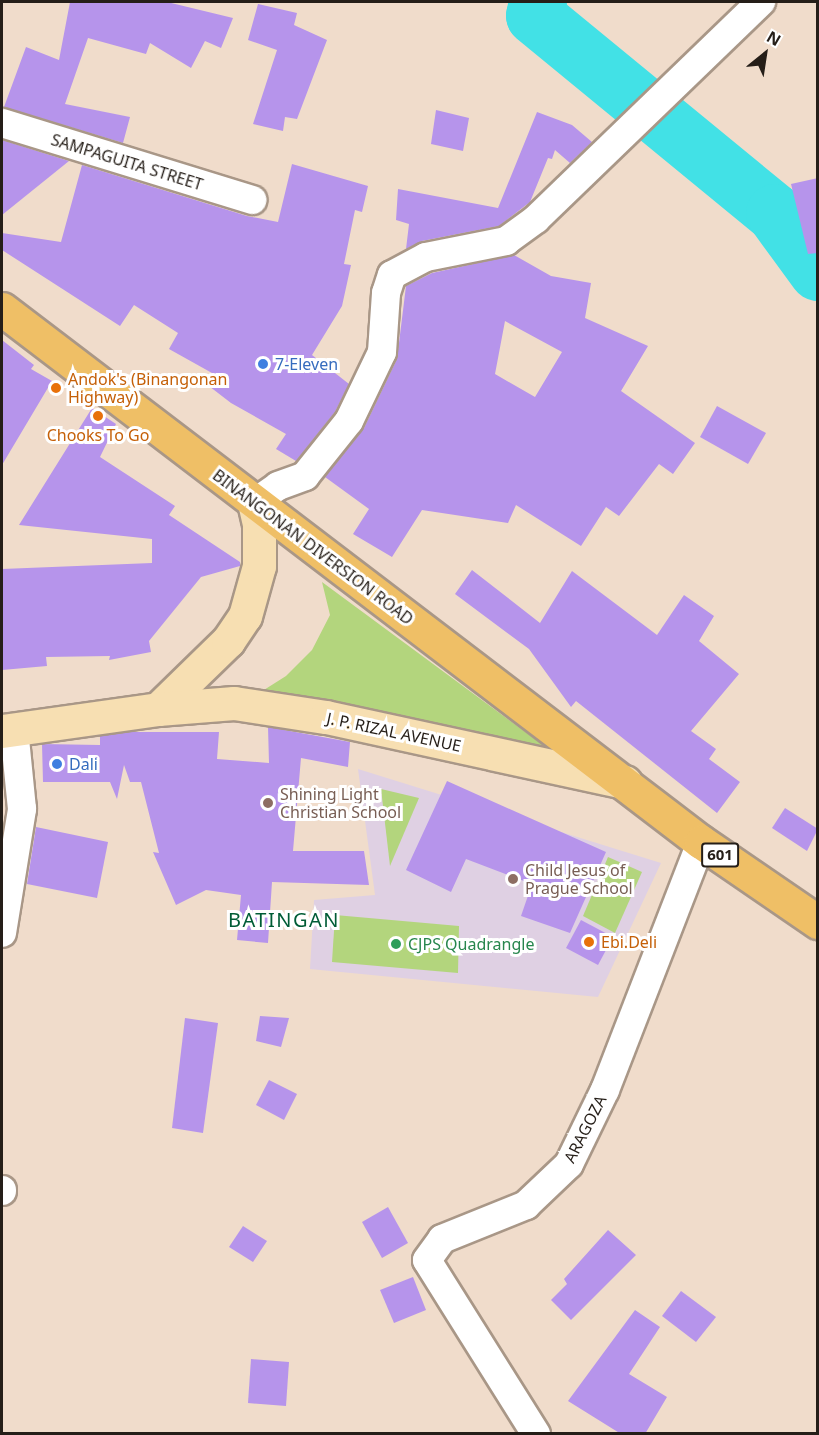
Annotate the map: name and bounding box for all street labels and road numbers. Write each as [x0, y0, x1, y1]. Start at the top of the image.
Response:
street label: SAMPAGUITA STREET [49, 130, 205, 194]
street label: BINANGONAN DIVERSION ROAD [209, 465, 417, 629]
street label: J. P. RIZAL AVENUE [325, 708, 463, 756]
road number: 601 [700, 843, 740, 867]
street label: ARAGOZA [560, 1092, 610, 1166]

